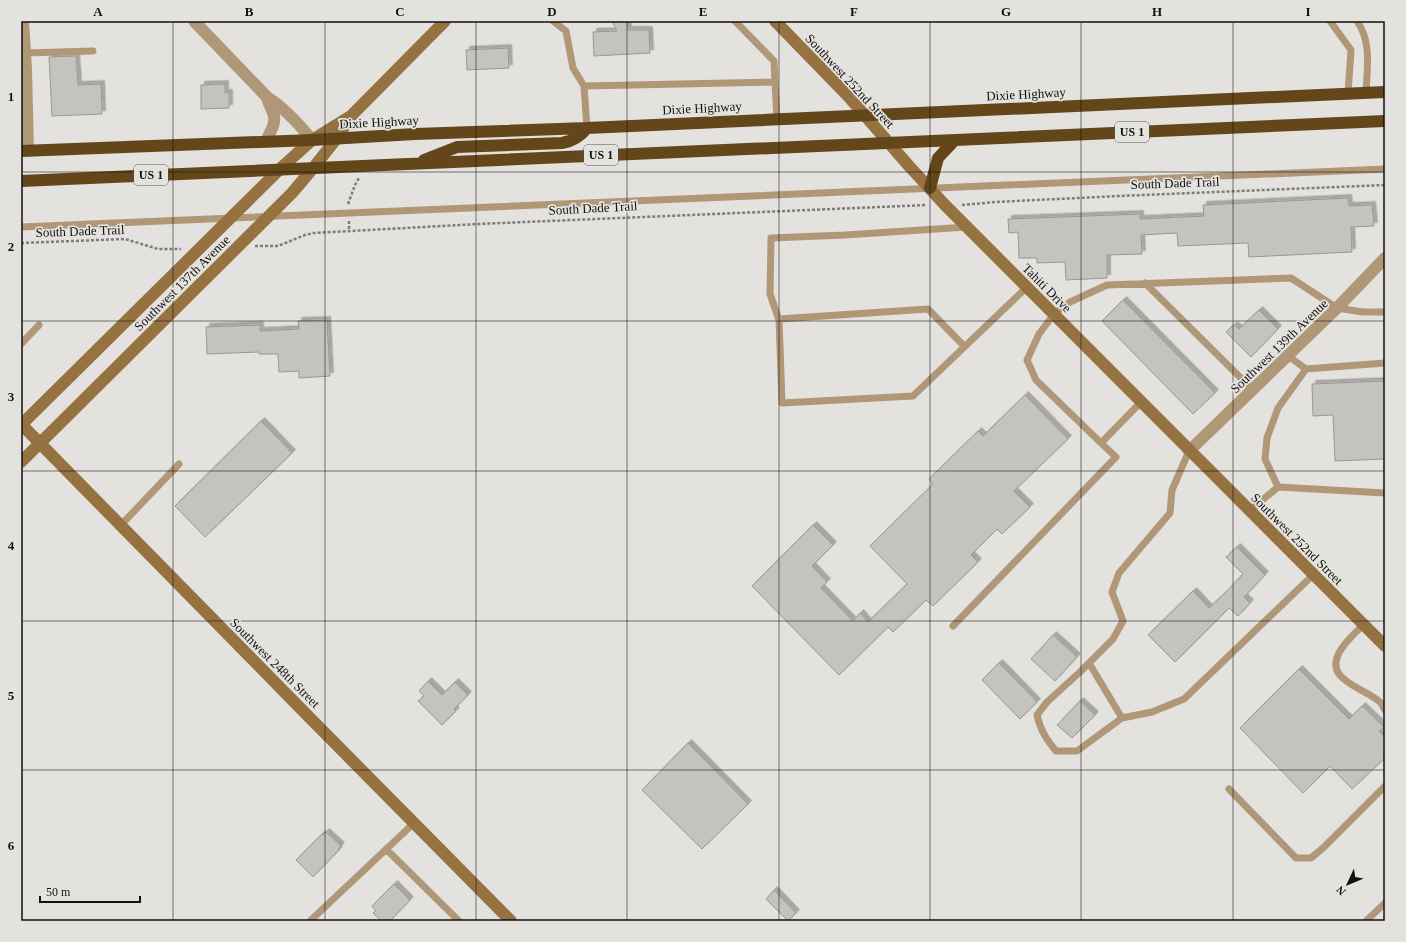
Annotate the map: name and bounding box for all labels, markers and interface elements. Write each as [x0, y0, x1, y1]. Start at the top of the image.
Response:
text: A [93, 4, 103, 19]
text: B [245, 4, 254, 19]
text: C [395, 4, 405, 19]
text: D [547, 4, 557, 19]
text: E [699, 4, 707, 19]
text: F [850, 4, 858, 19]
text: G [1001, 4, 1011, 19]
text: H [1152, 4, 1162, 19]
text: I [1305, 4, 1311, 19]
street label: Southwest 252nd Street [802, 31, 898, 132]
street label: Dixie Highway [986, 84, 1067, 104]
text: 1 [8, 89, 14, 104]
street label: Dixie Highway [662, 98, 743, 118]
street label: Dixie Highway [339, 112, 420, 132]
road number: US 1 [1115, 122, 1149, 142]
road number: US 1 [584, 145, 618, 165]
road number: US 1 [134, 165, 168, 185]
street label: South Dade Trail [1130, 174, 1220, 192]
street label: South Dade Trail [548, 198, 638, 218]
street label: South Dade Trail [35, 222, 125, 240]
street label: Southwest 137th Avenue [131, 232, 233, 334]
text: 2 [8, 239, 14, 254]
street label: Tahiti Drive [1019, 260, 1075, 316]
street label: Southwest 139th Avenue [1227, 296, 1331, 396]
text: 3 [8, 389, 15, 404]
street label: Southwest 252nd Street [1248, 490, 1346, 588]
text: 4 [8, 538, 15, 553]
street label: Southwest 248th Street [227, 615, 323, 711]
text: 5 [8, 688, 15, 703]
text: 6 [8, 838, 15, 853]
north arrow [1328, 864, 1368, 904]
scale bar [40, 878, 140, 904]
text: N [1334, 884, 1348, 898]
text: 50 m [46, 885, 71, 899]

